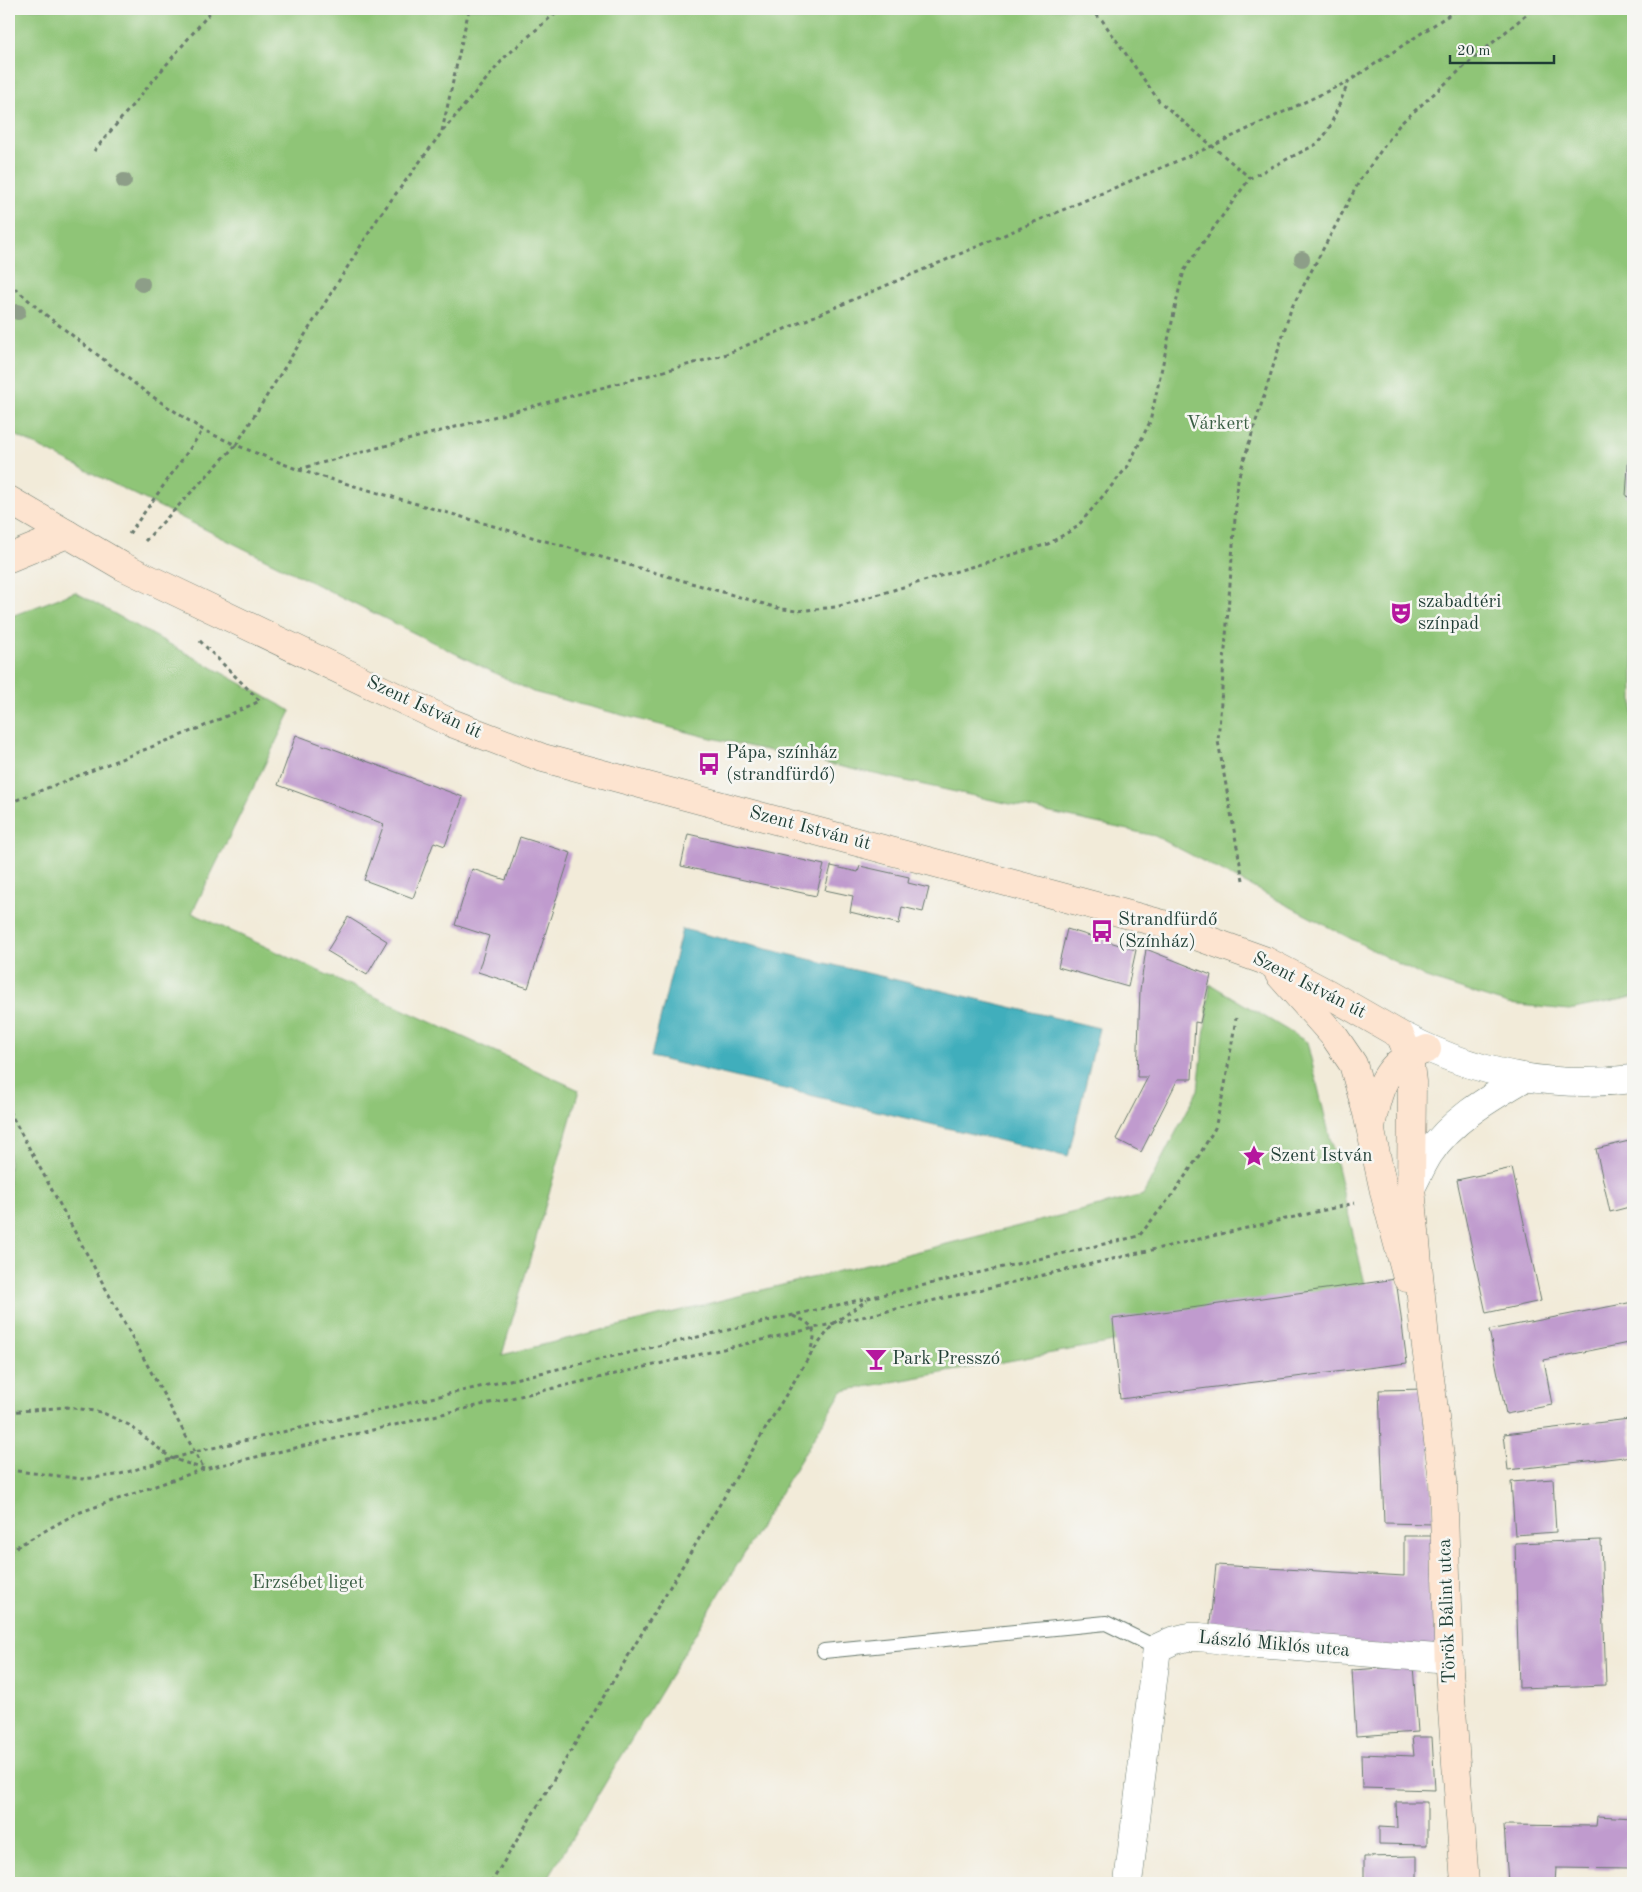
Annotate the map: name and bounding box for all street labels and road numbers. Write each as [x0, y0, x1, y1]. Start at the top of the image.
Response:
street label: Szent István út [363, 673, 485, 743]
street label: Szent István út [747, 804, 873, 854]
street label: Szent István út [1249, 949, 1369, 1023]
street label: Török Bálint utca [1436, 1538, 1460, 1684]
street label: László Miklós utca [1197, 1629, 1351, 1661]

